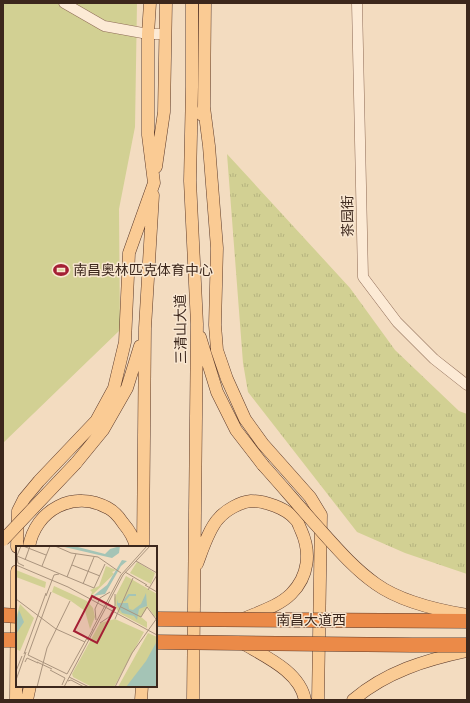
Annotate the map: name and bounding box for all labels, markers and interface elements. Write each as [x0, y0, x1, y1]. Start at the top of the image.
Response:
street label: 茶园街 [339, 195, 357, 237]
sports icon: 南昌奥林匹克体育中心 [52, 261, 70, 279]
place label: 南昌奥林匹克体育中心 [73, 262, 213, 279]
street label: 三清山大道 [172, 294, 190, 364]
inset map [16, 546, 157, 687]
street label: 南昌大道西 [276, 612, 346, 629]

